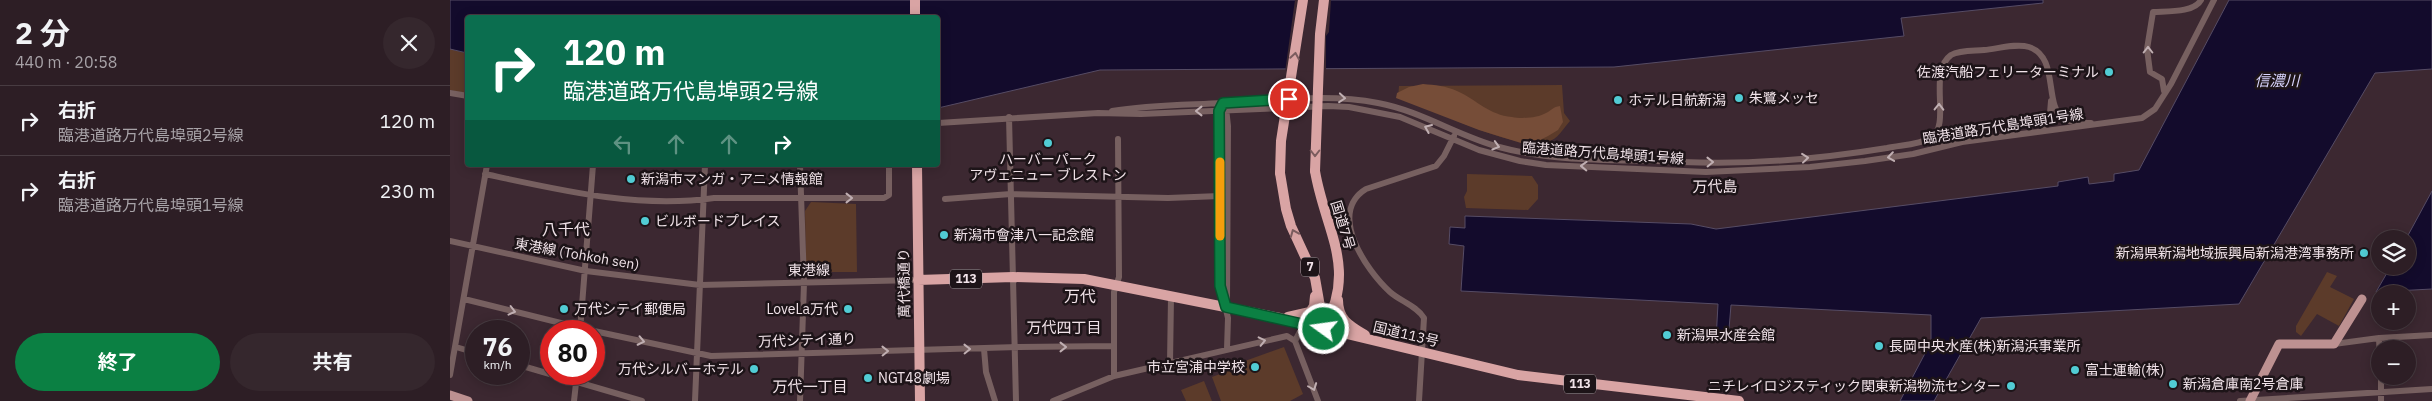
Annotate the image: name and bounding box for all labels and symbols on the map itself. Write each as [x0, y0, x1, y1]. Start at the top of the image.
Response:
one-way arrow [2143, 46, 2154, 54]
one-way arrow [1289, 52, 1299, 60]
place label: 佐渡汽船フェリーターミナル [1917, 63, 2099, 81]
marker: 佐渡汽船フェリーターミナル [2103, 66, 2115, 78]
water label: 信濃川 [2254, 71, 2301, 90]
pin [1268, 78, 1310, 120]
place label: 朱鷺メッセ [1749, 89, 1819, 107]
place label: ホテル日航新潟 [1628, 91, 1726, 109]
one-way arrow [1338, 92, 1346, 103]
marker: 朱鷺メッセ [1733, 92, 1745, 104]
marker: ホテル日航新潟 [1612, 94, 1624, 106]
one-way arrow [1934, 102, 1945, 110]
street label: 臨港道路万代島埠頭1号線 [1921, 104, 2085, 148]
one-way arrow [1194, 106, 1202, 116]
one-way arrow [1424, 124, 1433, 135]
marker: ハーバーパーク アヴェニュー ブレストン [1042, 137, 1054, 149]
street label: 臨港道路万代島埠頭1号線 [1521, 138, 1685, 168]
one-way arrow [1492, 140, 1501, 151]
place label: ハーバーパーク アヴェニュー ブレストン [969, 150, 1127, 184]
one-way arrow [1310, 150, 1320, 158]
one-way arrow [1887, 151, 1895, 162]
one-way arrow [1801, 153, 1809, 164]
one-way arrow [1706, 157, 1714, 167]
one-way arrow [1580, 161, 1588, 172]
place label: 新潟市マンガ・アニメ情報館 [641, 170, 823, 188]
marker: 新潟市マンガ・アニメ情報館 [625, 173, 637, 185]
district label: 万代島 [1692, 177, 1738, 196]
one-way arrow [845, 193, 853, 204]
street label: 国道7号 [1327, 198, 1359, 252]
place label: ビルボードプレイス [655, 212, 781, 230]
marker: ビルボードプレイス [639, 215, 651, 227]
district label: 八千代 [542, 219, 590, 239]
place label: 新潟市會津八一記念館 [954, 226, 1094, 244]
marker: 新潟市會津八一記念館 [938, 229, 950, 241]
one-way arrow [1290, 229, 1300, 238]
street label: 東港線 (Tohkoh sen) [513, 234, 641, 274]
place label: 新潟県新潟地域振興局新潟港湾事務所 [2116, 244, 2354, 262]
marker: 新潟県新潟地域振興局新潟港湾事務所 [2358, 247, 2370, 259]
street label: 萬代橋通り [894, 248, 914, 318]
road number: 7 [1301, 258, 1319, 276]
street label: 東港線 [788, 261, 830, 279]
road number: 113 [950, 270, 982, 288]
district label: 万代 [1064, 286, 1096, 306]
place label: 万代シテイ郵便局 [574, 300, 686, 318]
place label: LoveLa万代 [766, 300, 838, 318]
position arrow [1297, 302, 1349, 354]
marker: 万代シテイ郵便局 [558, 303, 570, 315]
marker: LoveLa万代 [842, 303, 854, 315]
one-way arrow [507, 305, 516, 316]
district label: 万代四丁目 [1026, 318, 1102, 337]
street label: 国道113号 [1371, 318, 1441, 350]
speed limit sign: 80 [540, 320, 605, 385]
place label: 新潟県水産会館 [1677, 326, 1775, 344]
street label: 万代シテイ通り [758, 329, 856, 351]
marker: 新潟県水産会館 [1661, 329, 1673, 341]
one-way arrow [637, 336, 646, 346]
one-way arrow [1257, 336, 1266, 347]
place label: 長岡中央水産(株)新潟浜事業所 [1889, 337, 2080, 355]
marker: 長岡中央水産(株)新潟浜事業所 [1873, 340, 1885, 352]
one-way arrow [1060, 342, 1067, 352]
one-way arrow [963, 344, 971, 354]
one-way arrow [882, 346, 890, 356]
place label: 市立宮浦中学校 [1147, 358, 1245, 376]
place label: 万代シルバーホテル [618, 360, 744, 378]
marker: 市立宮浦中学校 [1249, 361, 1261, 373]
place label: 富士運輸(株) [2085, 361, 2164, 379]
marker: 万代シルバーホテル [748, 363, 760, 375]
marker: 富士運輸(株) [2069, 364, 2081, 376]
place label: NGT48劇場 [878, 369, 950, 387]
marker: NGT48劇場 [862, 372, 874, 384]
road number: 113 [1564, 374, 1596, 394]
place label: 新潟倉庫南2号倉庫 [2183, 375, 2303, 393]
district label: 万代一丁目 [772, 377, 848, 396]
place label: ニチレイロジスティック関東新潟物流センター [1708, 377, 2001, 395]
marker: 新潟倉庫南2号倉庫 [2167, 378, 2179, 390]
marker: ニチレイロジスティック関東新潟物流センター [2005, 380, 2017, 392]
one-way arrow [1307, 382, 1317, 391]

